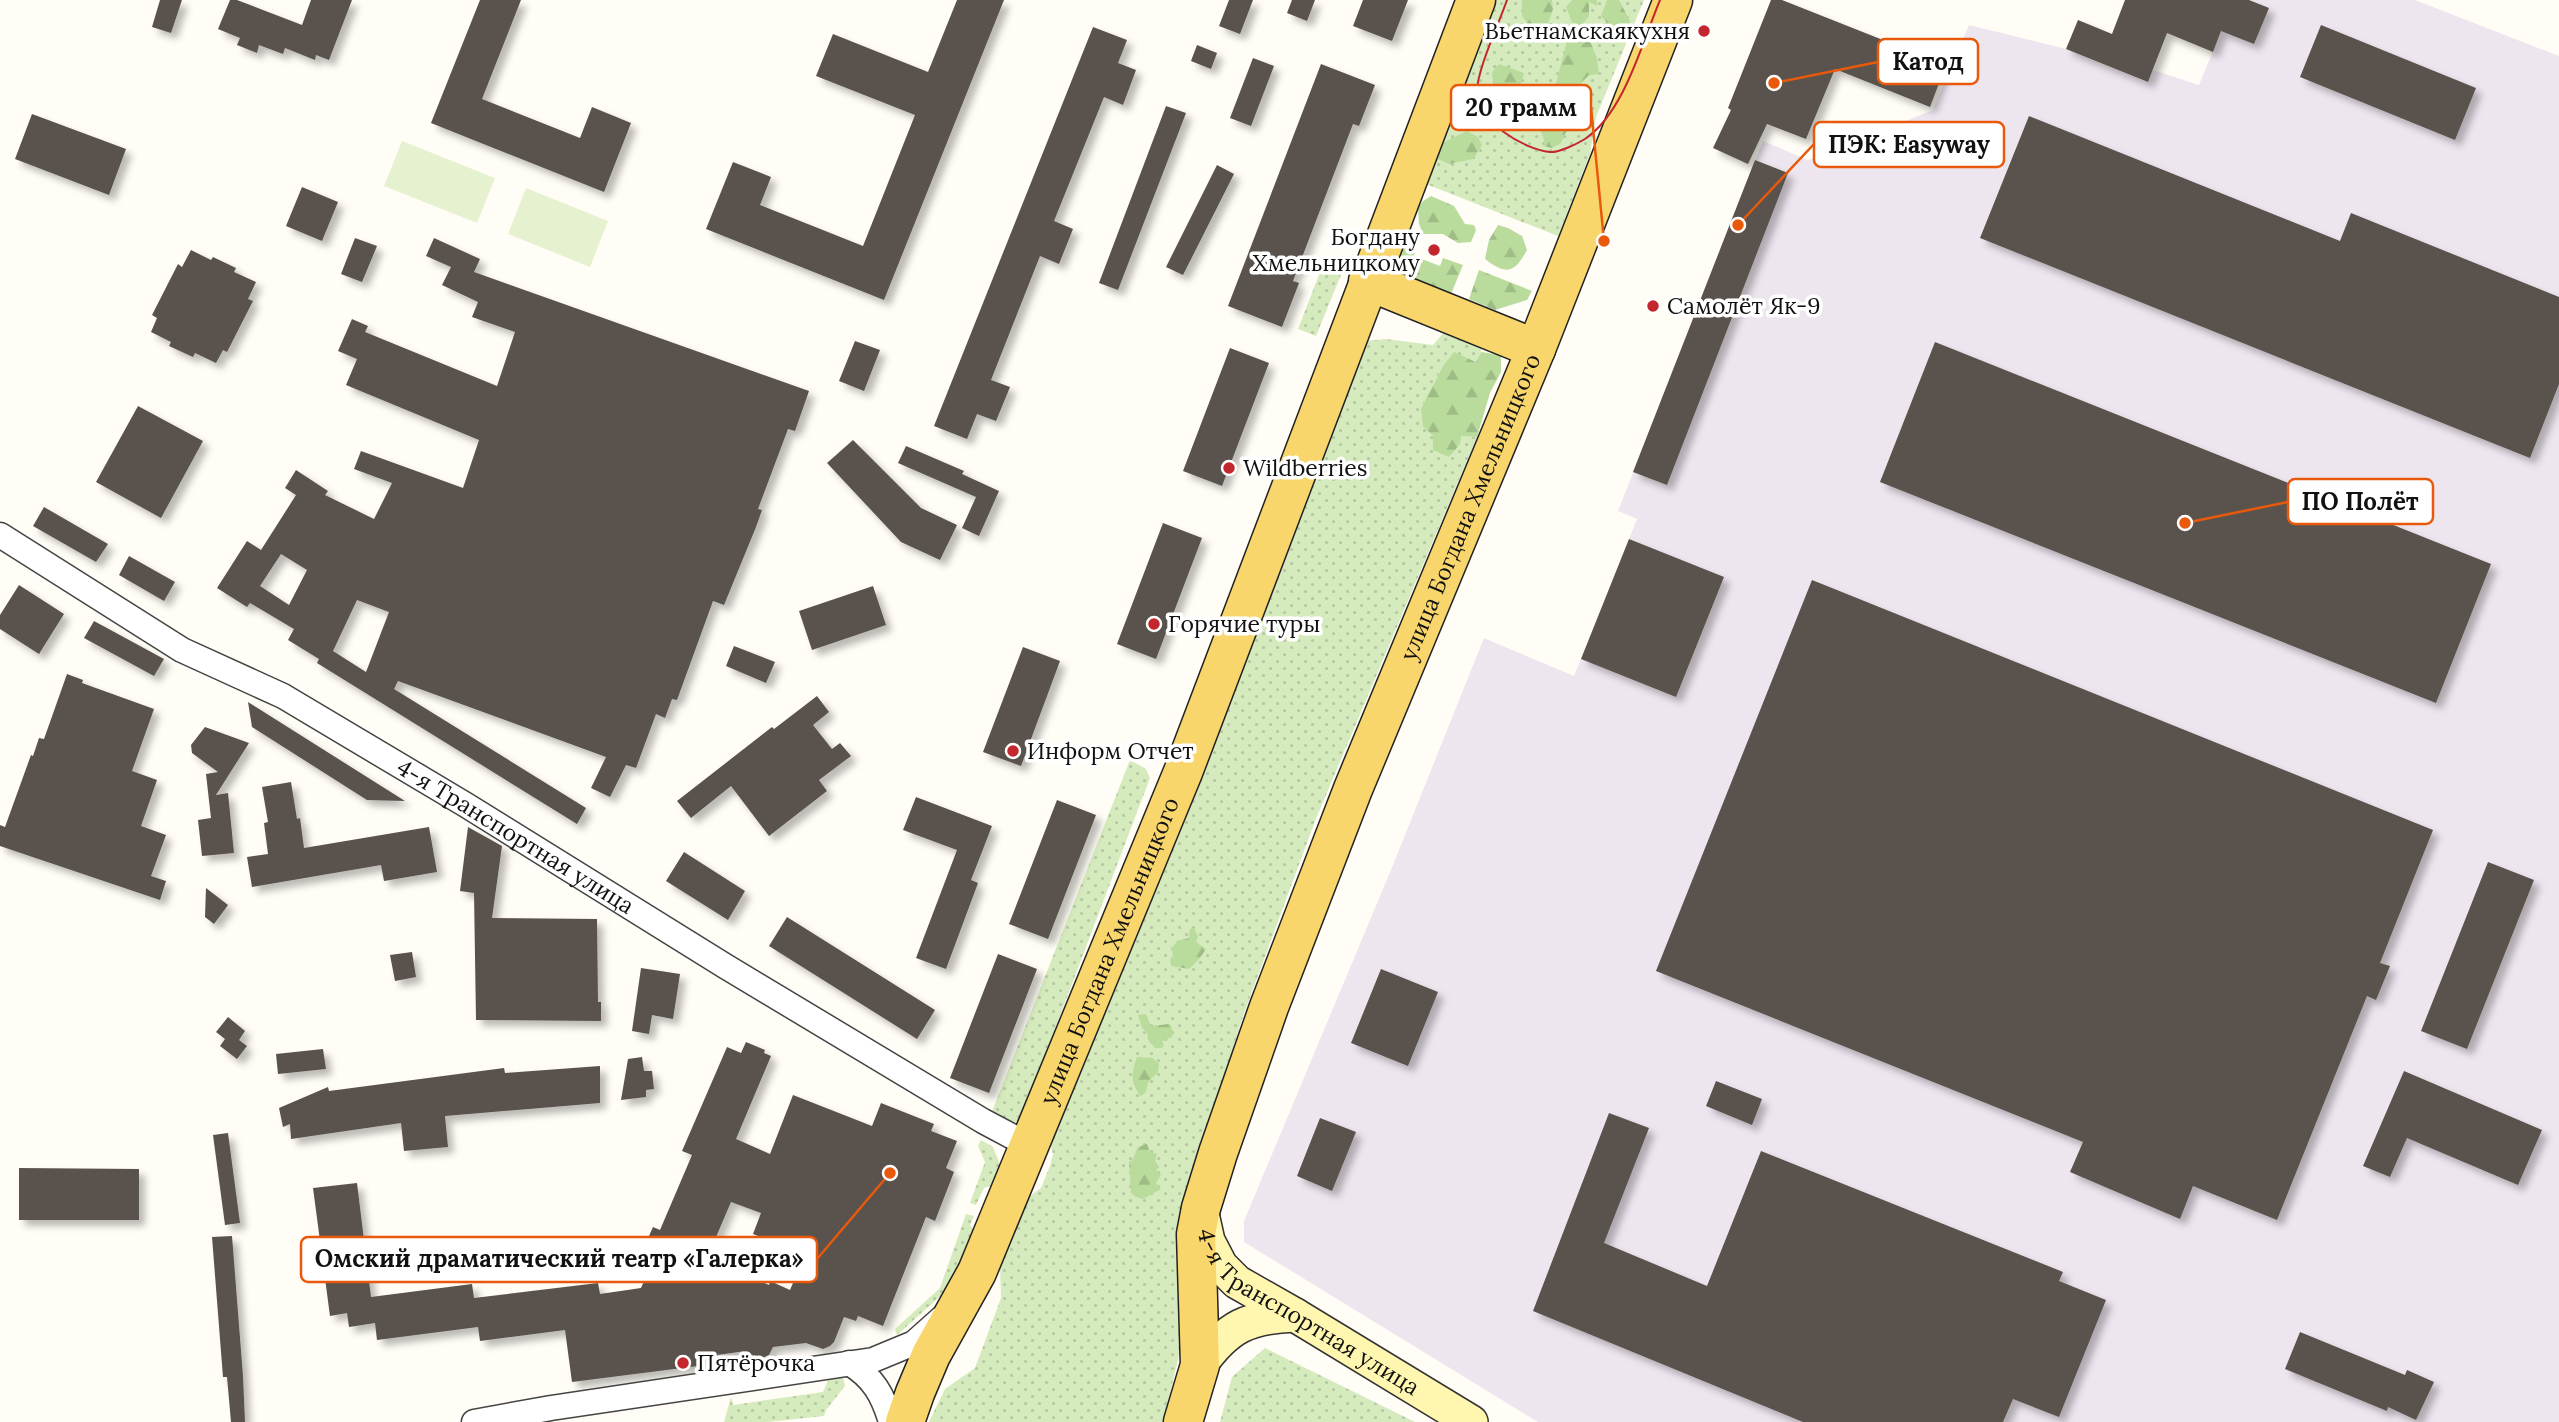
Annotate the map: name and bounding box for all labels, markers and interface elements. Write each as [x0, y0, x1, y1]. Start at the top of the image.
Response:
place label: Вьетнамскаякухня [1485, 16, 1690, 45]
marker: Вьетнамскаякухня [1696, 23, 1712, 39]
callout: Катод [1878, 39, 1978, 84]
text: Катод [1892, 46, 1964, 77]
callout: 20 грамм [1451, 85, 1591, 130]
text: 20 грамм [1465, 92, 1577, 123]
callout: ПЭК: Easyway [1814, 122, 2004, 167]
text: ПЭК: Easyway [1828, 129, 1991, 160]
place label: Богдану Хмельницкому [1253, 222, 1421, 277]
marker: Богдану Хмельницкому [1426, 242, 1442, 258]
place label: Самолёт Як-9 [1667, 291, 1821, 320]
marker: Самолёт Як-9 [1645, 298, 1661, 314]
street label: улица Богдана Хмельницкого [1393, 349, 1546, 665]
place label: Wildberries [1243, 453, 1367, 482]
marker: Wildberries [1221, 460, 1237, 476]
callout: ПО Полёт [2288, 479, 2433, 524]
text: ПО Полёт [2301, 486, 2419, 517]
place label: Горячие туры [1168, 609, 1320, 638]
marker: Горячие туры [1146, 616, 1162, 632]
place label: Информ Отчет [1027, 736, 1194, 765]
marker: Информ Отчет [1005, 743, 1021, 759]
street label: 4-я Транспортная улица [392, 752, 640, 920]
street label: улица Богдана Хмельницкого [1033, 793, 1185, 1109]
street label: 4-я Транспортная улица [1192, 1226, 1425, 1401]
callout: Омский драматический театр «Галерка» [301, 1237, 817, 1282]
text: Омский драматический театр «Галерка» [315, 1243, 803, 1274]
place label: Пятёрочка [697, 1348, 815, 1377]
marker: Пятёрочка [675, 1355, 691, 1371]

